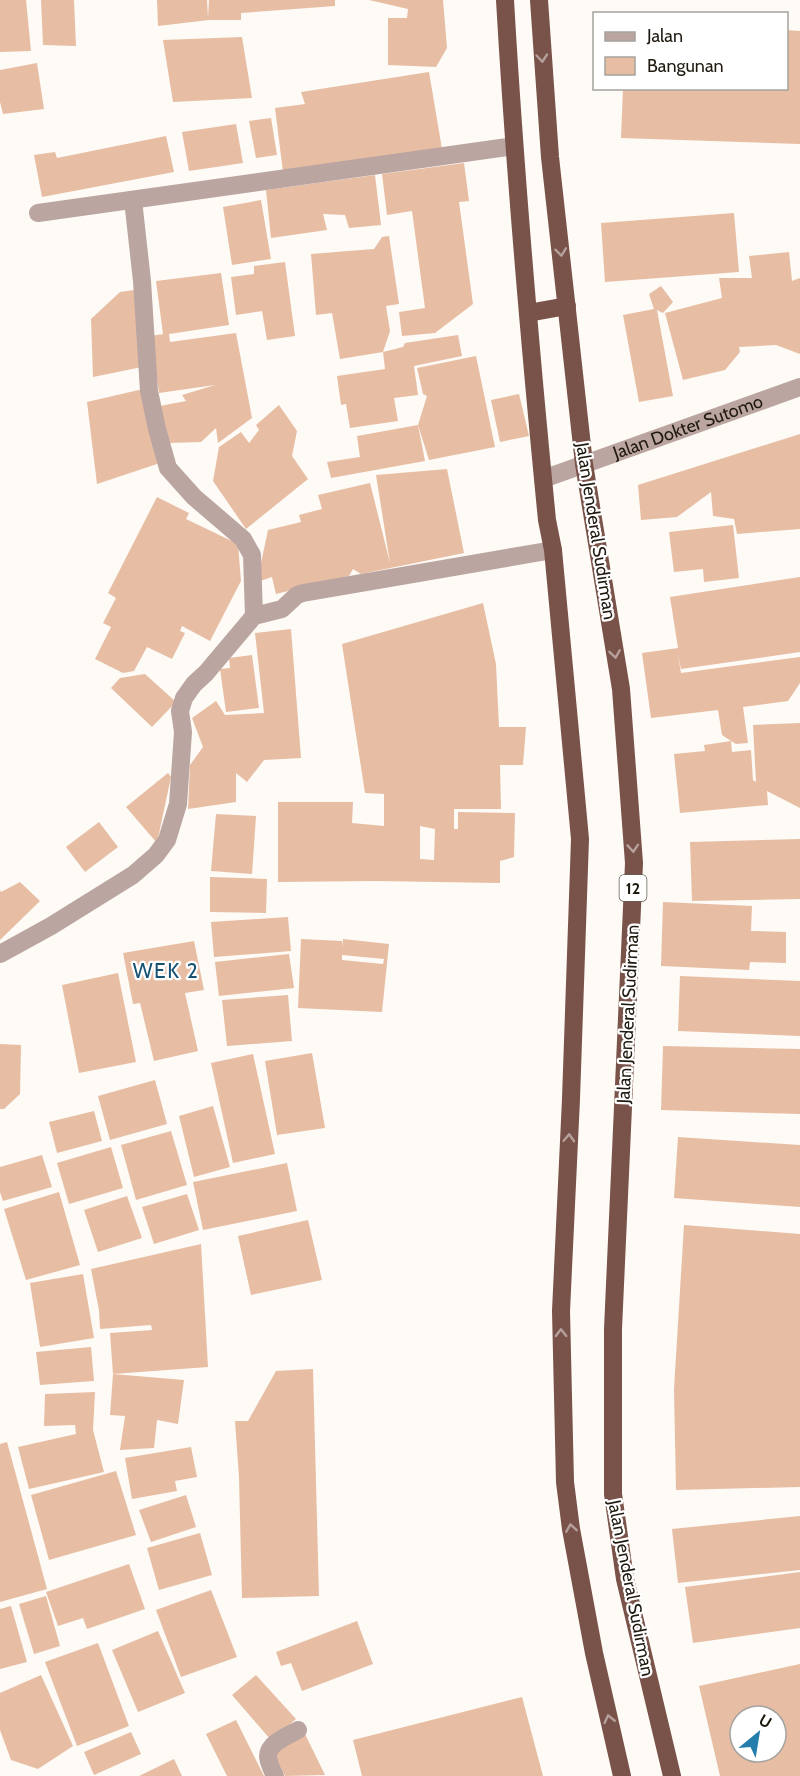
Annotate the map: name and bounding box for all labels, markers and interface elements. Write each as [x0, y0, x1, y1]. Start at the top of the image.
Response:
legend [593, 12, 788, 90]
text: Jalan [646, 25, 683, 47]
one-way arrow [535, 54, 548, 63]
text: Bangunan [647, 55, 724, 77]
one-way arrow [554, 248, 567, 257]
street label: Jalan Dokter Sutomo [609, 390, 766, 464]
street label: Jalan Jenderal Sudirman [571, 440, 621, 621]
one-way arrow [608, 648, 621, 658]
one-way arrow [626, 843, 639, 852]
road number: 12 [620, 875, 646, 901]
street label: Jalan Jenderal Sudirman [612, 924, 644, 1105]
district label: WEK 2 [133, 958, 199, 983]
one-way arrow [563, 1134, 576, 1143]
one-way arrow [555, 1329, 568, 1338]
street label: Jalan Jenderal Sudirman [603, 1497, 659, 1678]
one-way arrow [565, 1523, 578, 1533]
north arrow [728, 1704, 788, 1764]
text: U [756, 1710, 775, 1733]
one-way arrow [603, 1714, 616, 1724]

